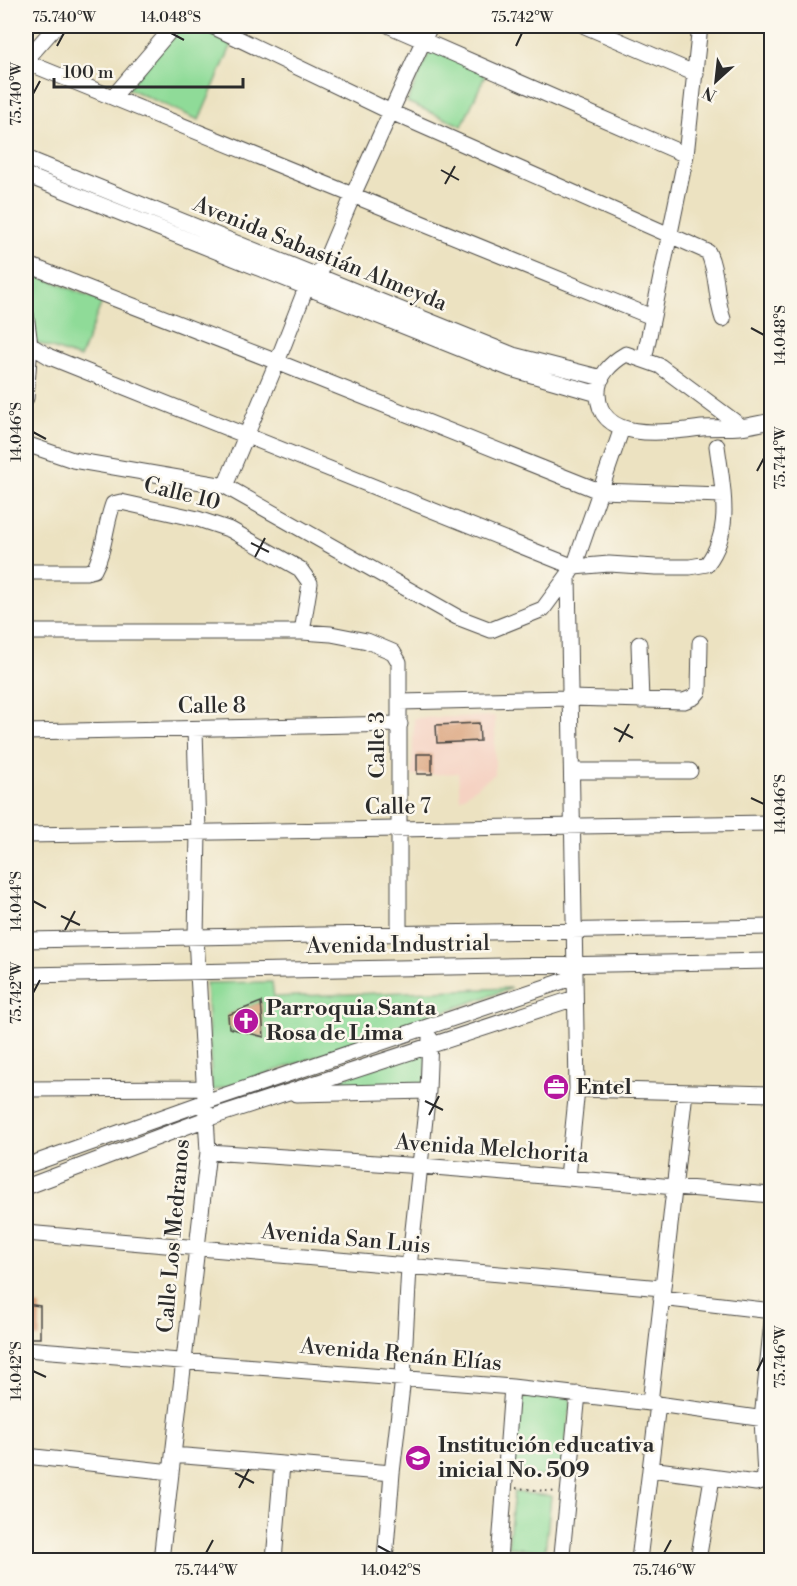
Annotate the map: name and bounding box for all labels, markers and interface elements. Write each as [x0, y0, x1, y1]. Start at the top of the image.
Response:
text: 75.740°W [32, 8, 96, 27]
text: 14.048°S [141, 8, 201, 27]
text: 75.742°W [491, 8, 553, 27]
scale bar [54, 51, 243, 89]
north arrow [686, 51, 746, 111]
text: 100 m [63, 61, 114, 84]
text: 75.740°W [7, 62, 26, 126]
text: N [699, 82, 720, 105]
street label: Avenida Sabastián Almeyda [188, 190, 452, 318]
text: 14.048°S [771, 305, 790, 365]
text: 14.046°S [7, 402, 26, 462]
text: 75.744°W [771, 426, 790, 489]
street label: Calle 10 [141, 471, 223, 517]
street label: Calle 8 [178, 692, 246, 720]
street label: Calle 3 [364, 711, 391, 779]
text: 14.046°S [771, 774, 790, 834]
street label: Calle 7 [365, 793, 431, 821]
text: 14.044°S [7, 871, 26, 931]
street label: Avenida Industrial [305, 930, 490, 960]
text: 75.742°W [7, 962, 26, 1024]
place label: Parroquia Santa Rosa de Lima [266, 995, 437, 1047]
church icon: Parroquia Santa Rosa de Lima [231, 1006, 261, 1036]
office icon: Entel [541, 1072, 571, 1102]
place label: Entel [576, 1074, 632, 1101]
street label: Avenida Melchorita [393, 1129, 591, 1169]
street label: Calle Los Medranos [152, 1138, 196, 1334]
street label: Avenida San Luis [259, 1218, 432, 1260]
text: 75.746°W [771, 1325, 790, 1388]
street label: Avenida Renán Elías [298, 1333, 503, 1377]
text: 14.042°S [7, 1341, 26, 1401]
place label: Institución educativa inicial No. 509 [438, 1432, 655, 1484]
school or university icon: Institución educativa inicial No. 509 [403, 1443, 433, 1473]
text: 75.744°W [175, 1561, 238, 1580]
text: 14.042°S [361, 1561, 421, 1580]
text: 75.746°W [633, 1561, 696, 1580]

